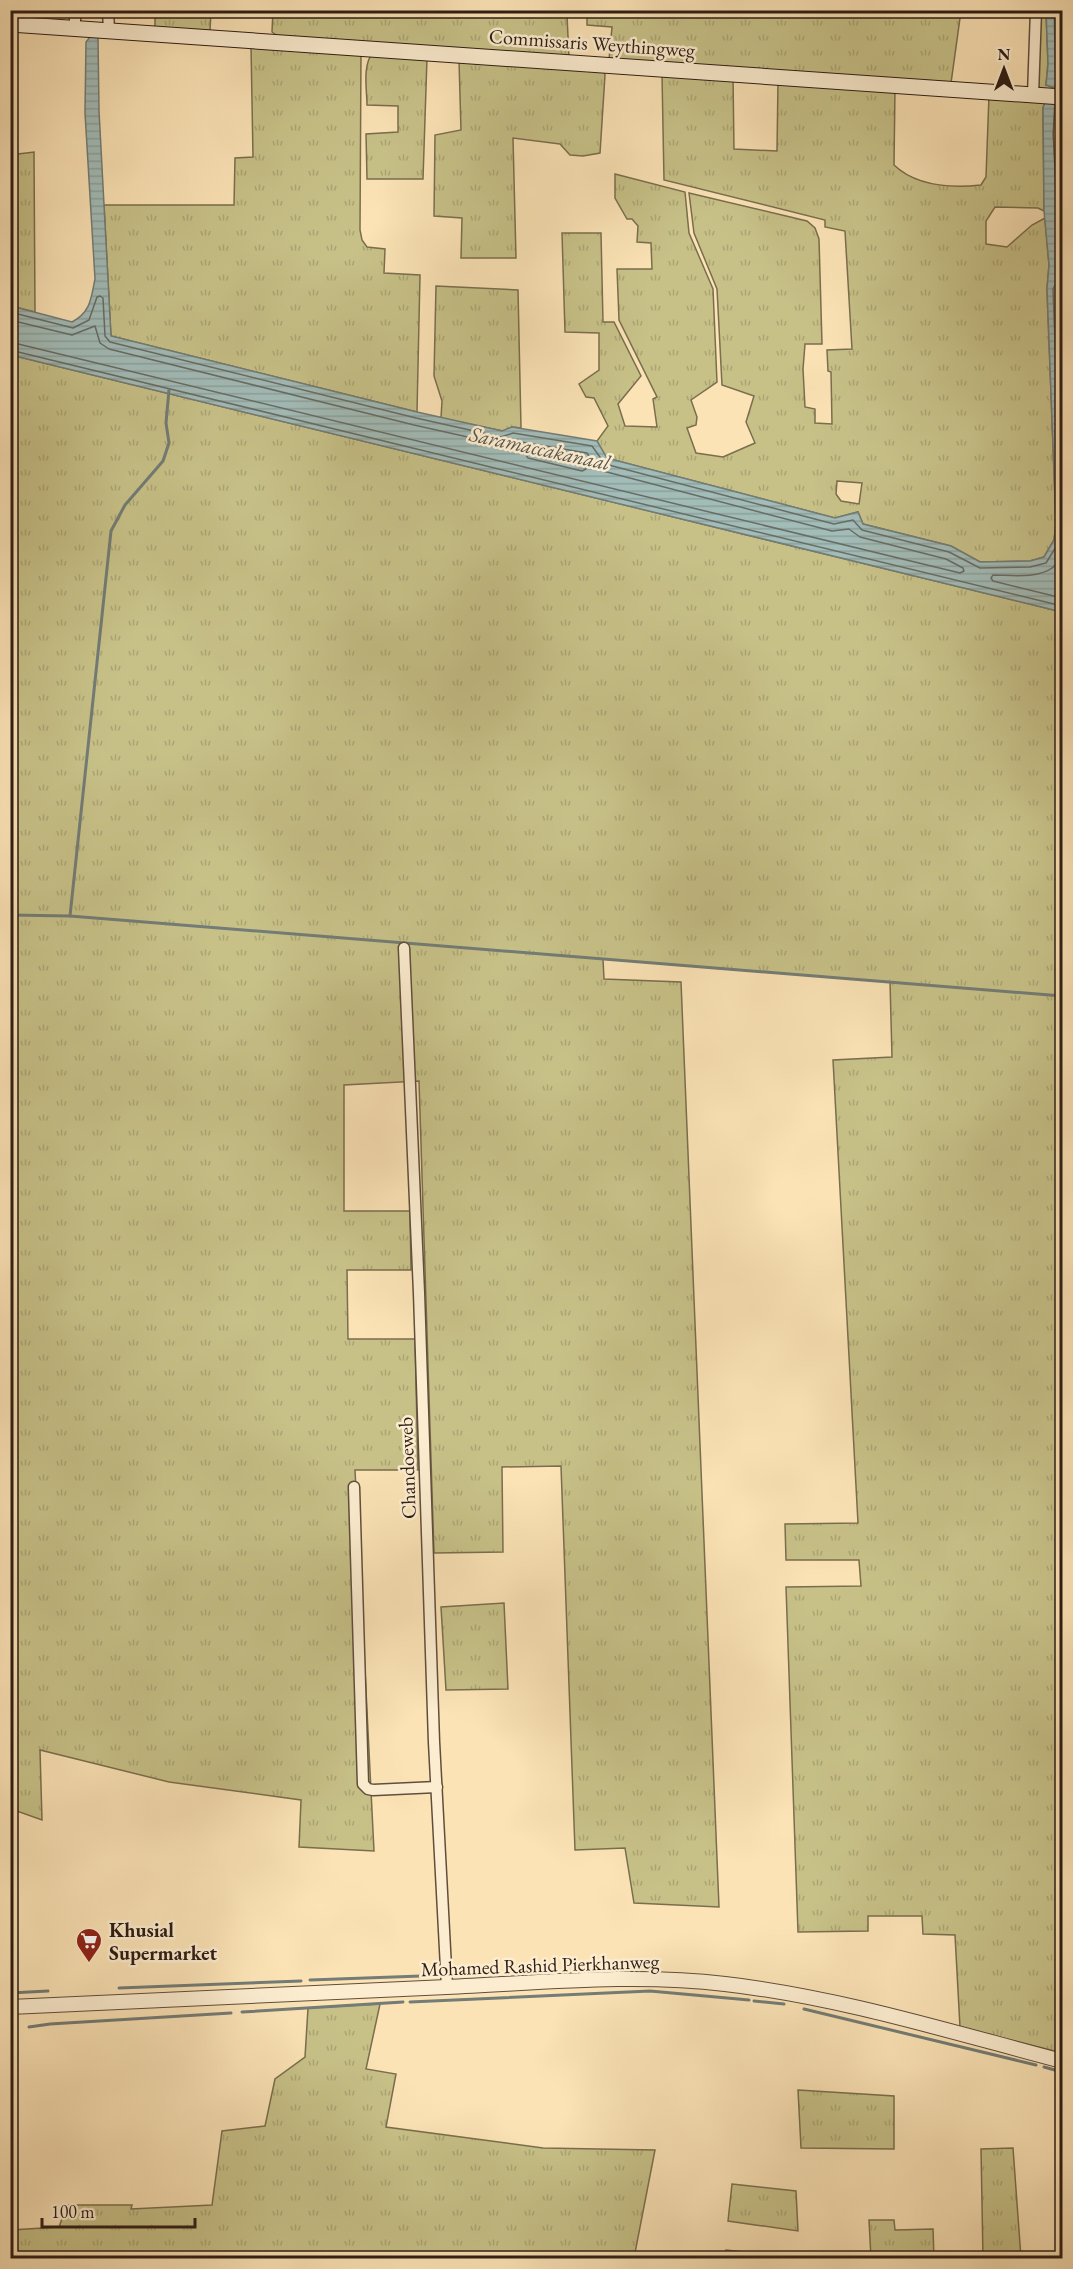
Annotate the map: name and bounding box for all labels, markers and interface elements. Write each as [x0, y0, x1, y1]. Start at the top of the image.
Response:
street label: Commissaris Weythingweg [488, 23, 696, 63]
north arrow [974, 39, 1034, 99]
text: N [998, 44, 1011, 65]
water label: Saramaccakanaal [466, 420, 614, 476]
street label: Chandoeweb [392, 1416, 422, 1520]
place label: Khusial Supermarket [109, 1917, 218, 1966]
supermarket icon: Khusial Supermarket [74, 1926, 104, 1964]
street label: Mohamed Rashid Pierkhanweg [420, 1948, 660, 1982]
scale bar [42, 2191, 195, 2229]
text: 100 m [51, 2200, 95, 2223]

